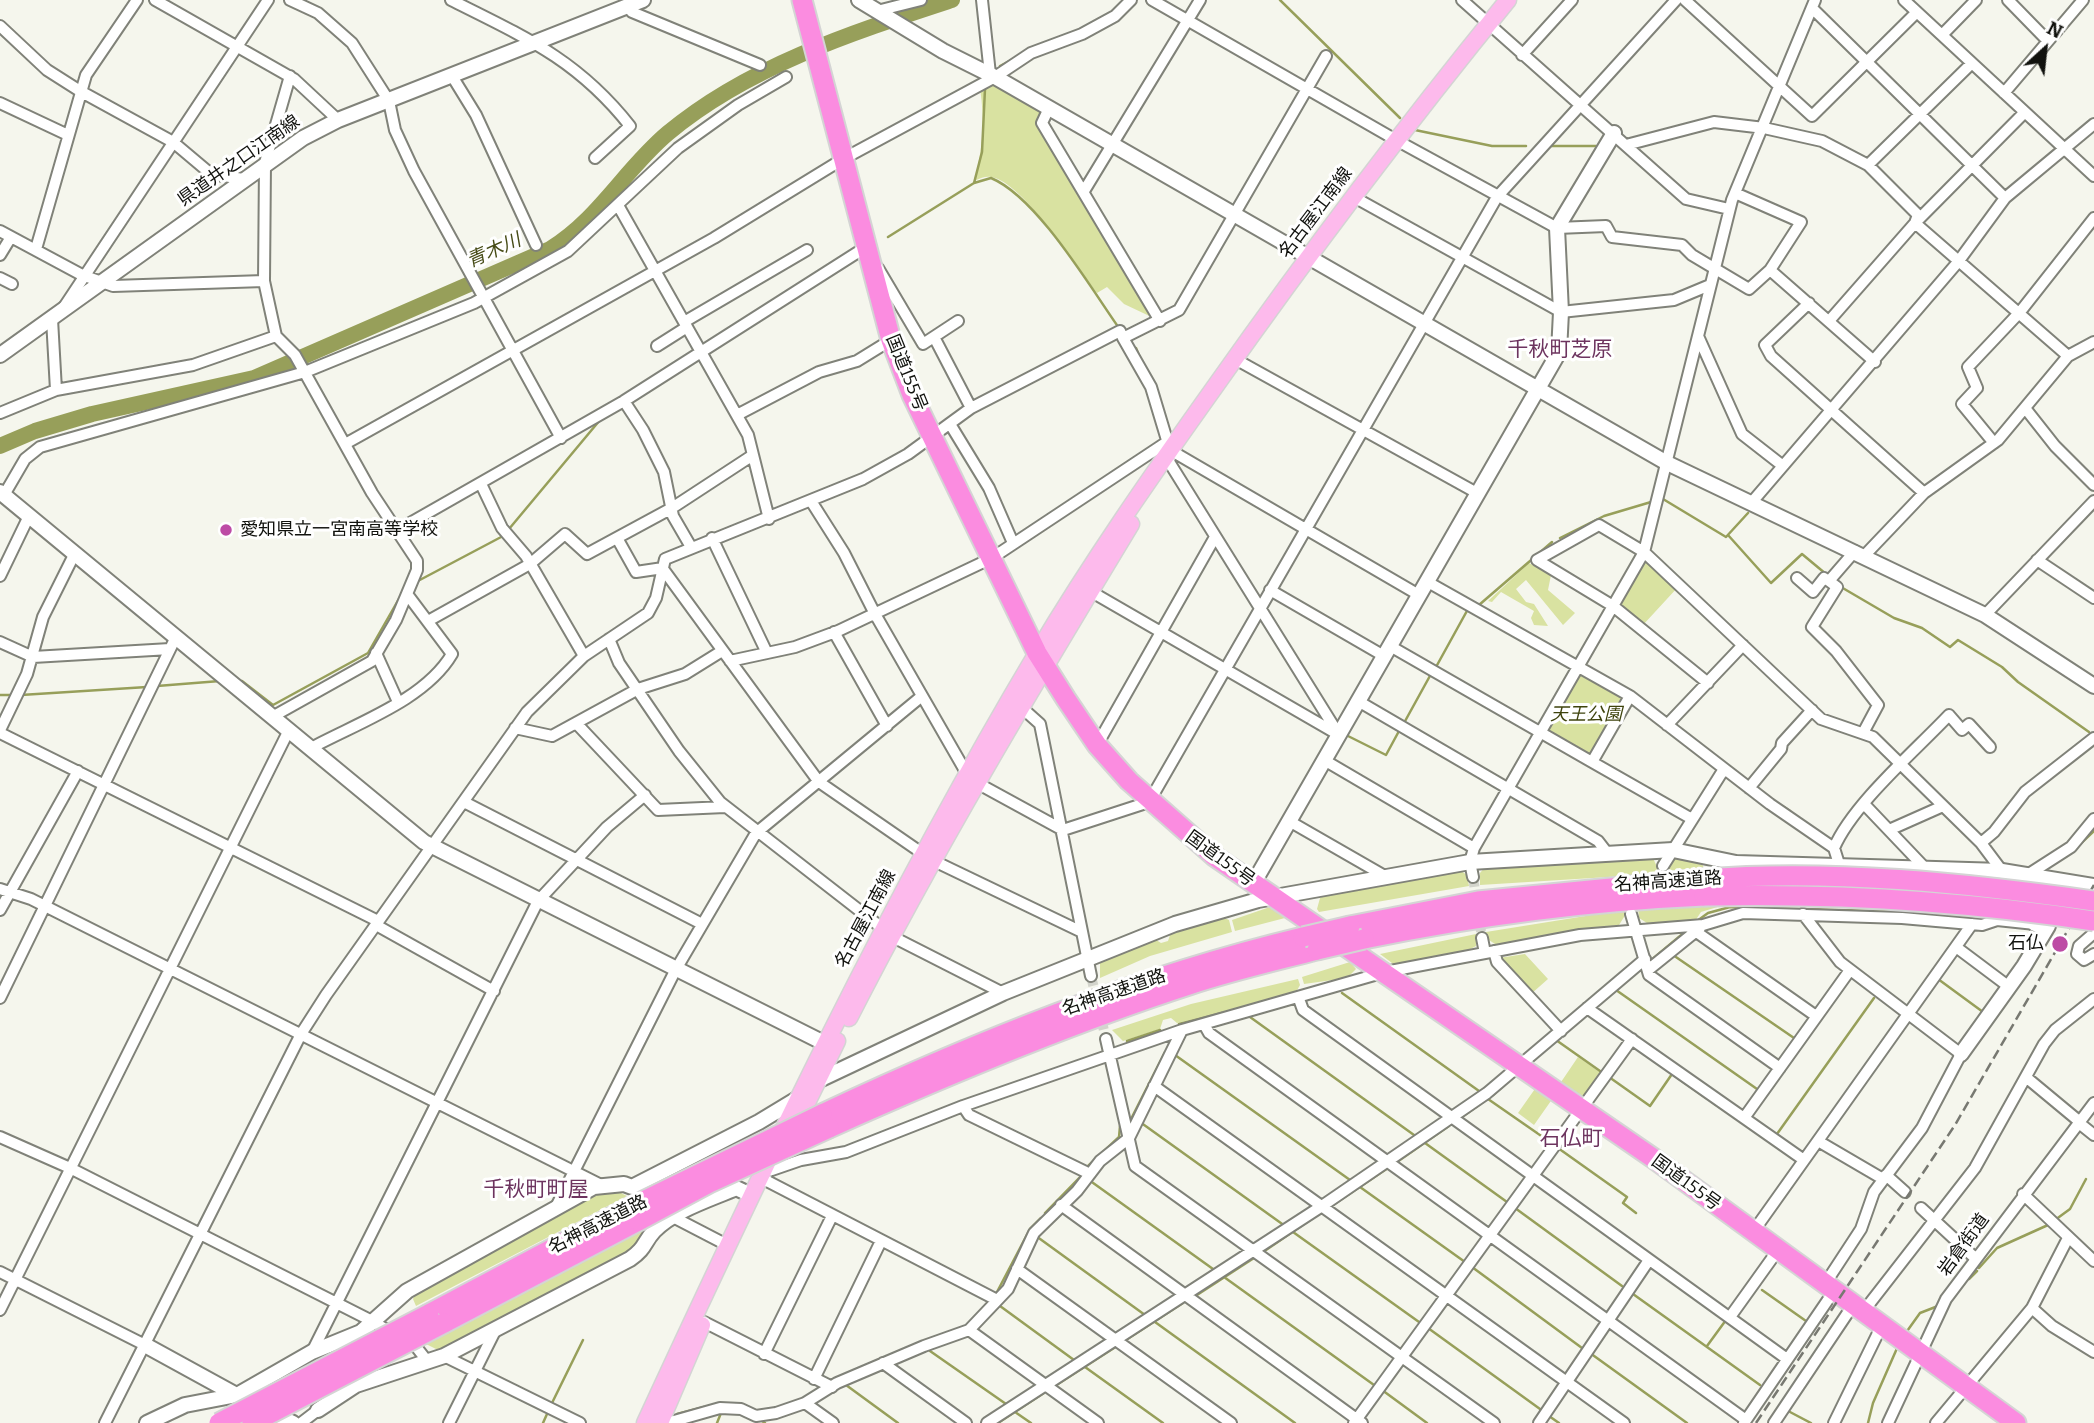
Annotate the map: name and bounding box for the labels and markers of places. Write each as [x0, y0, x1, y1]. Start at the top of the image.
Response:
place label: 愛知県立一宮南高等学校 [240, 519, 438, 541]
marker: 愛知県立一宮南高等学校 [218, 522, 234, 538]
place label: 石仏 [2008, 933, 2044, 955]
marker: 石仏 [2050, 934, 2070, 954]

